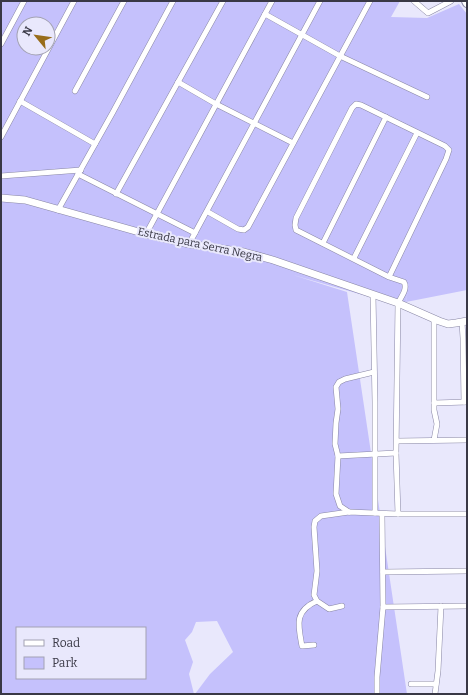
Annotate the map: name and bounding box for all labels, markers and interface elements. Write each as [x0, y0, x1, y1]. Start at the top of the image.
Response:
north arrow [16, 16, 56, 56]
text: N [20, 24, 36, 38]
street label: Estrada para Serra Negra [136, 225, 264, 264]
legend [16, 627, 146, 679]
text: Road [52, 636, 80, 650]
text: Park [52, 656, 78, 670]

